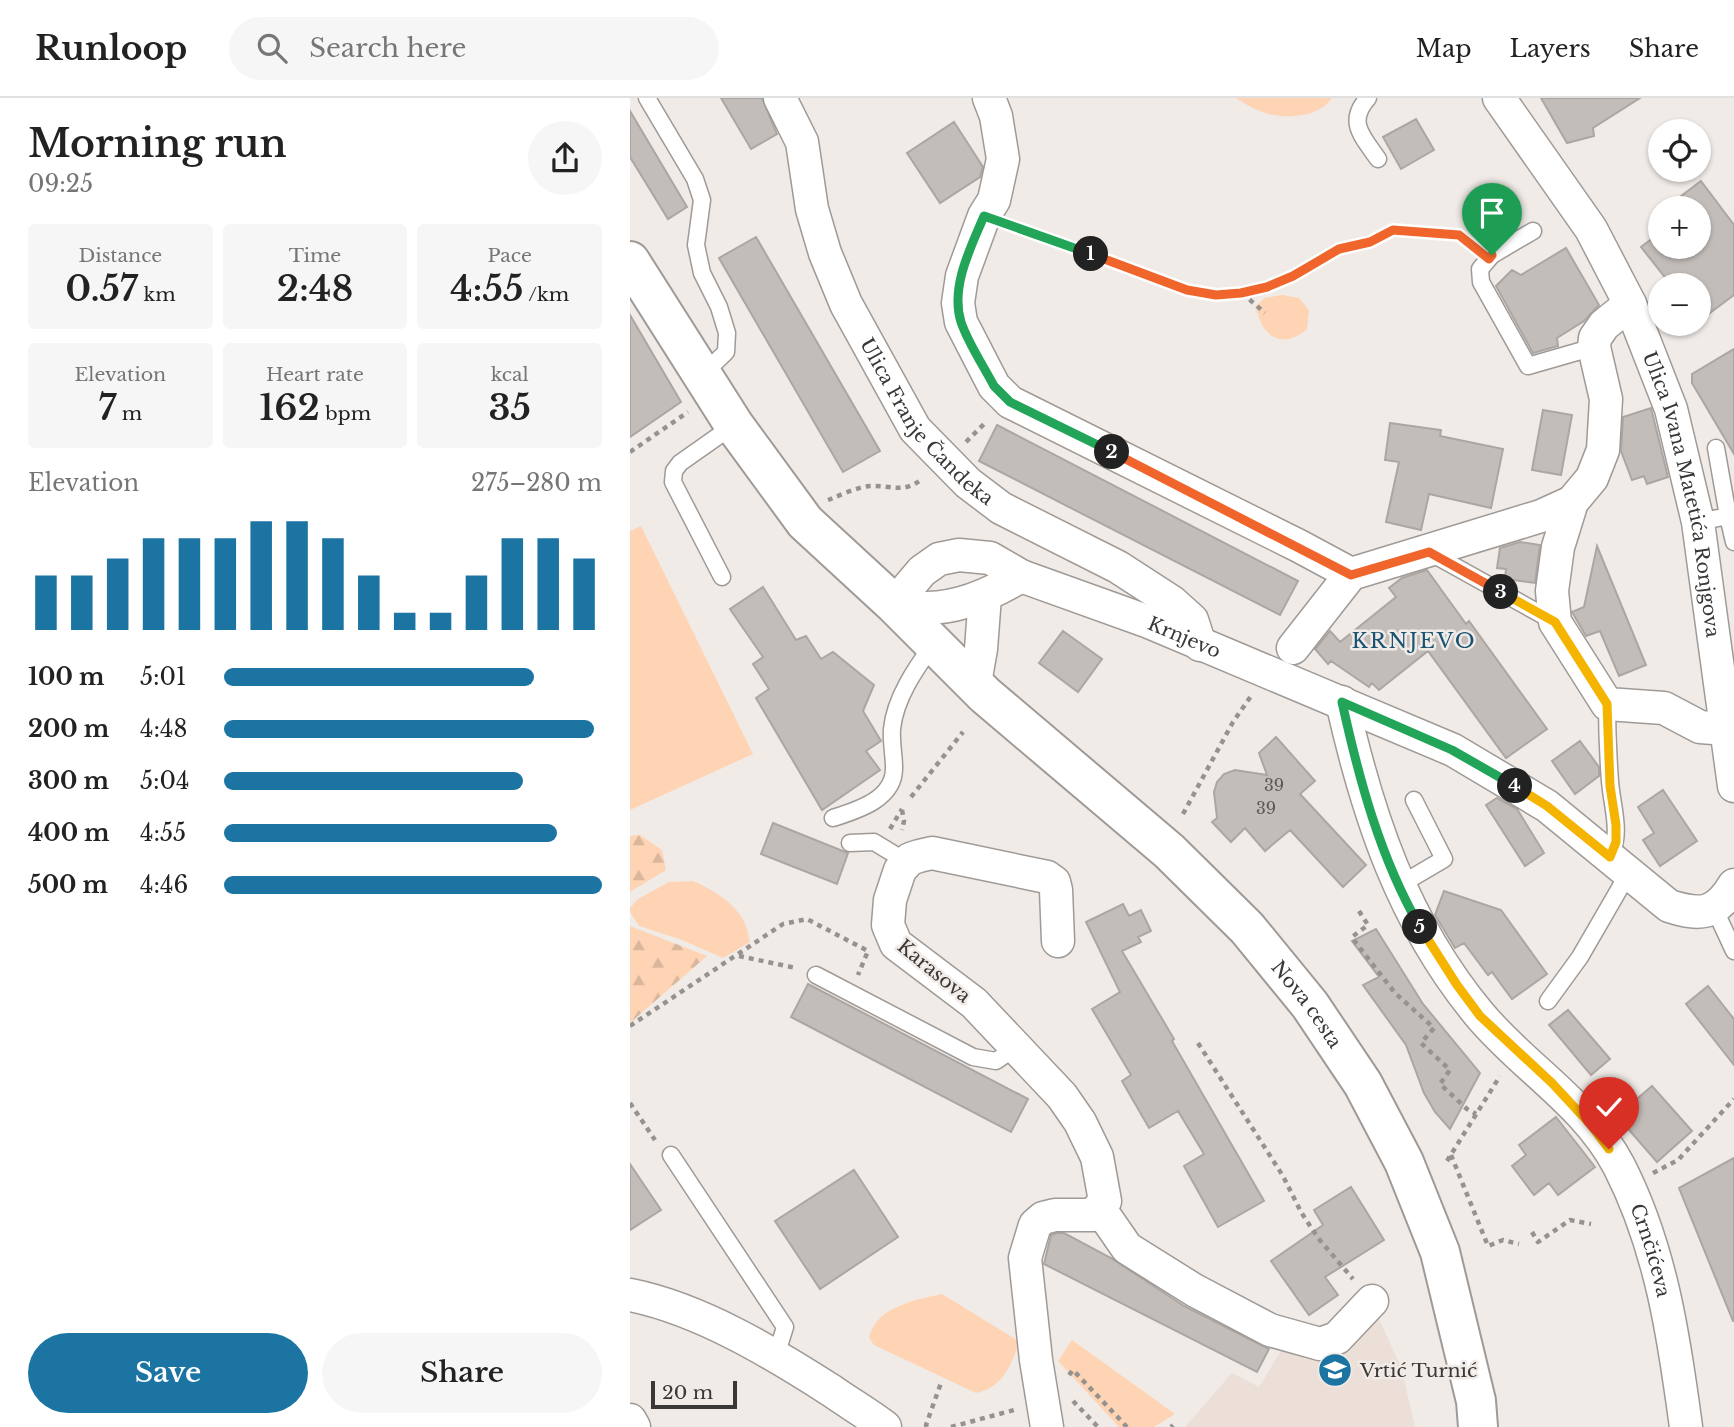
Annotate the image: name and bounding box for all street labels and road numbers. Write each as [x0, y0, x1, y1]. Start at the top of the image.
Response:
street label: Ulica Franje Čandeka [855, 334, 999, 510]
street label: Ulica Ivana Matetića Ronjgova [1638, 348, 1725, 639]
street label: Krnjevo [1145, 611, 1224, 662]
street label: Karasova [893, 935, 976, 1008]
street label: Nova cesta [1267, 956, 1347, 1053]
street label: Crnčićeva [1626, 1200, 1676, 1300]

